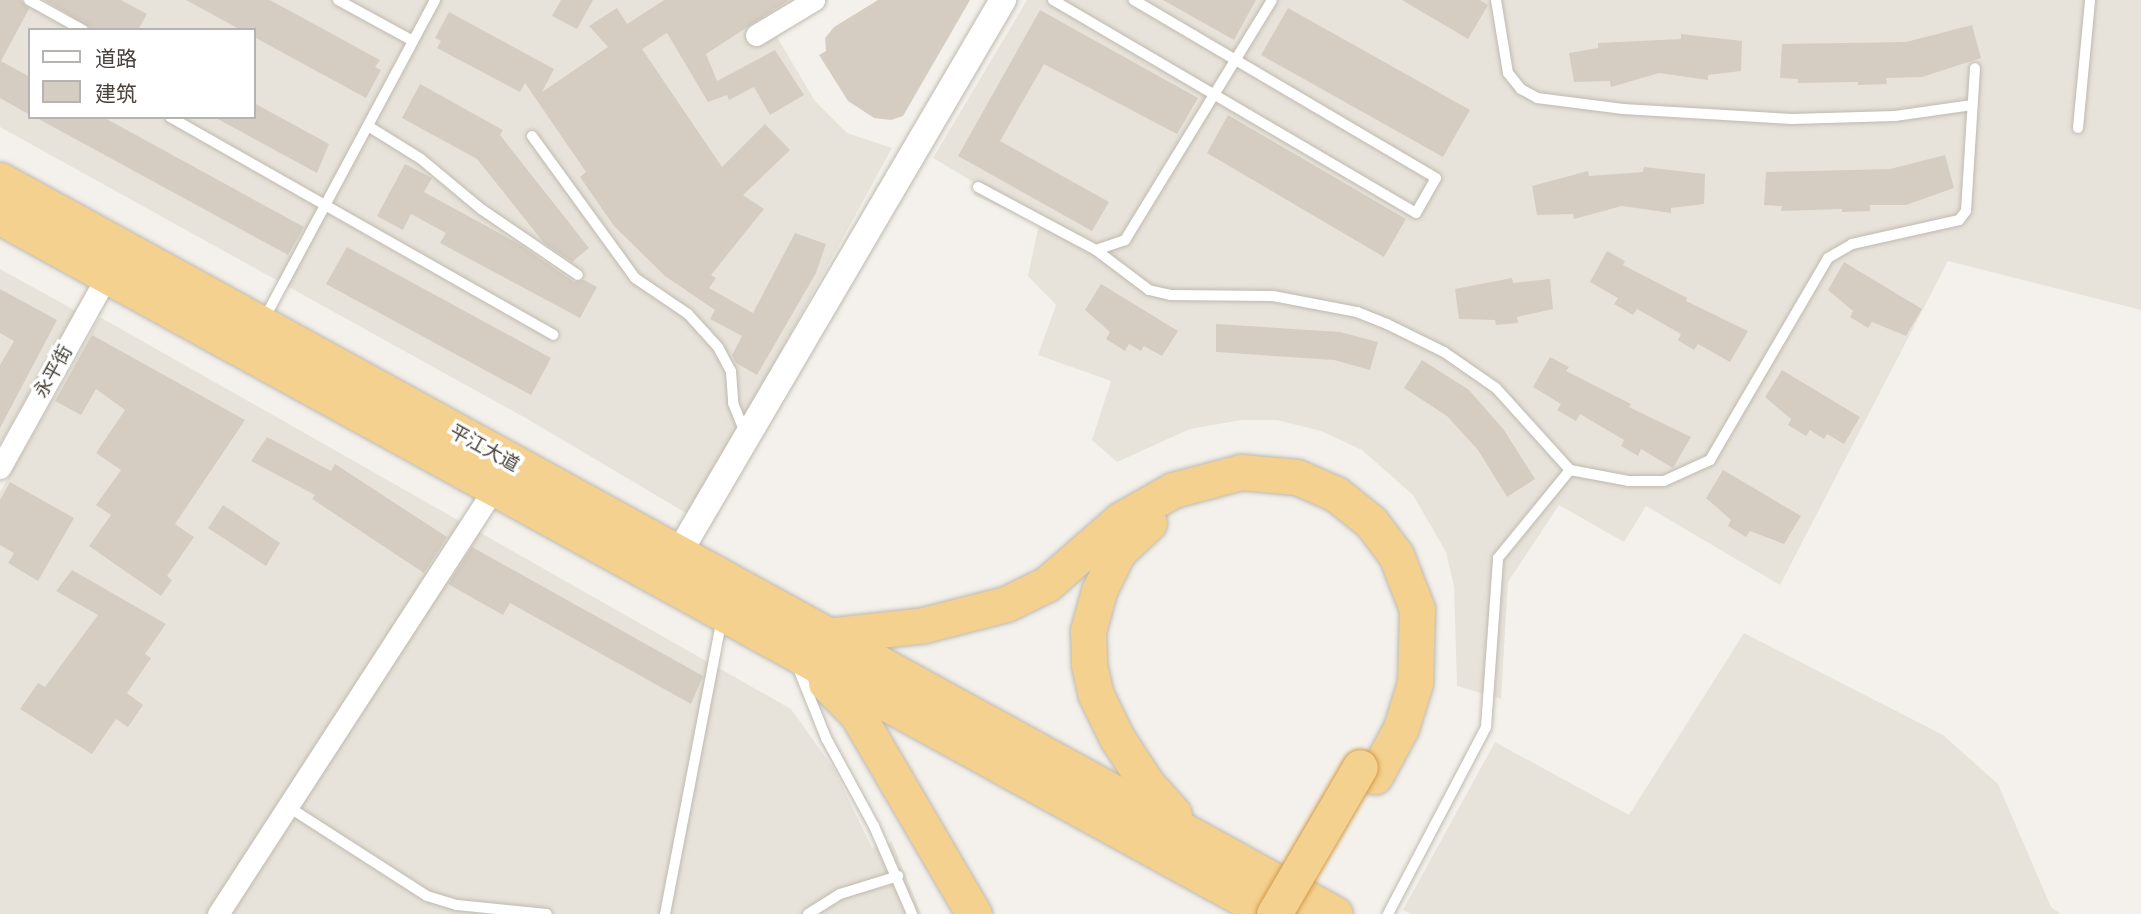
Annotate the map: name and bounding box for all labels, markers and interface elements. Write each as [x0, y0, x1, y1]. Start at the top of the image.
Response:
legend [28, 28, 256, 119]
text: 道路 [95, 47, 137, 71]
text: 建筑 [95, 82, 137, 106]
street label: 永平街 [30, 342, 78, 402]
street label: 平江大道 [445, 421, 523, 477]

